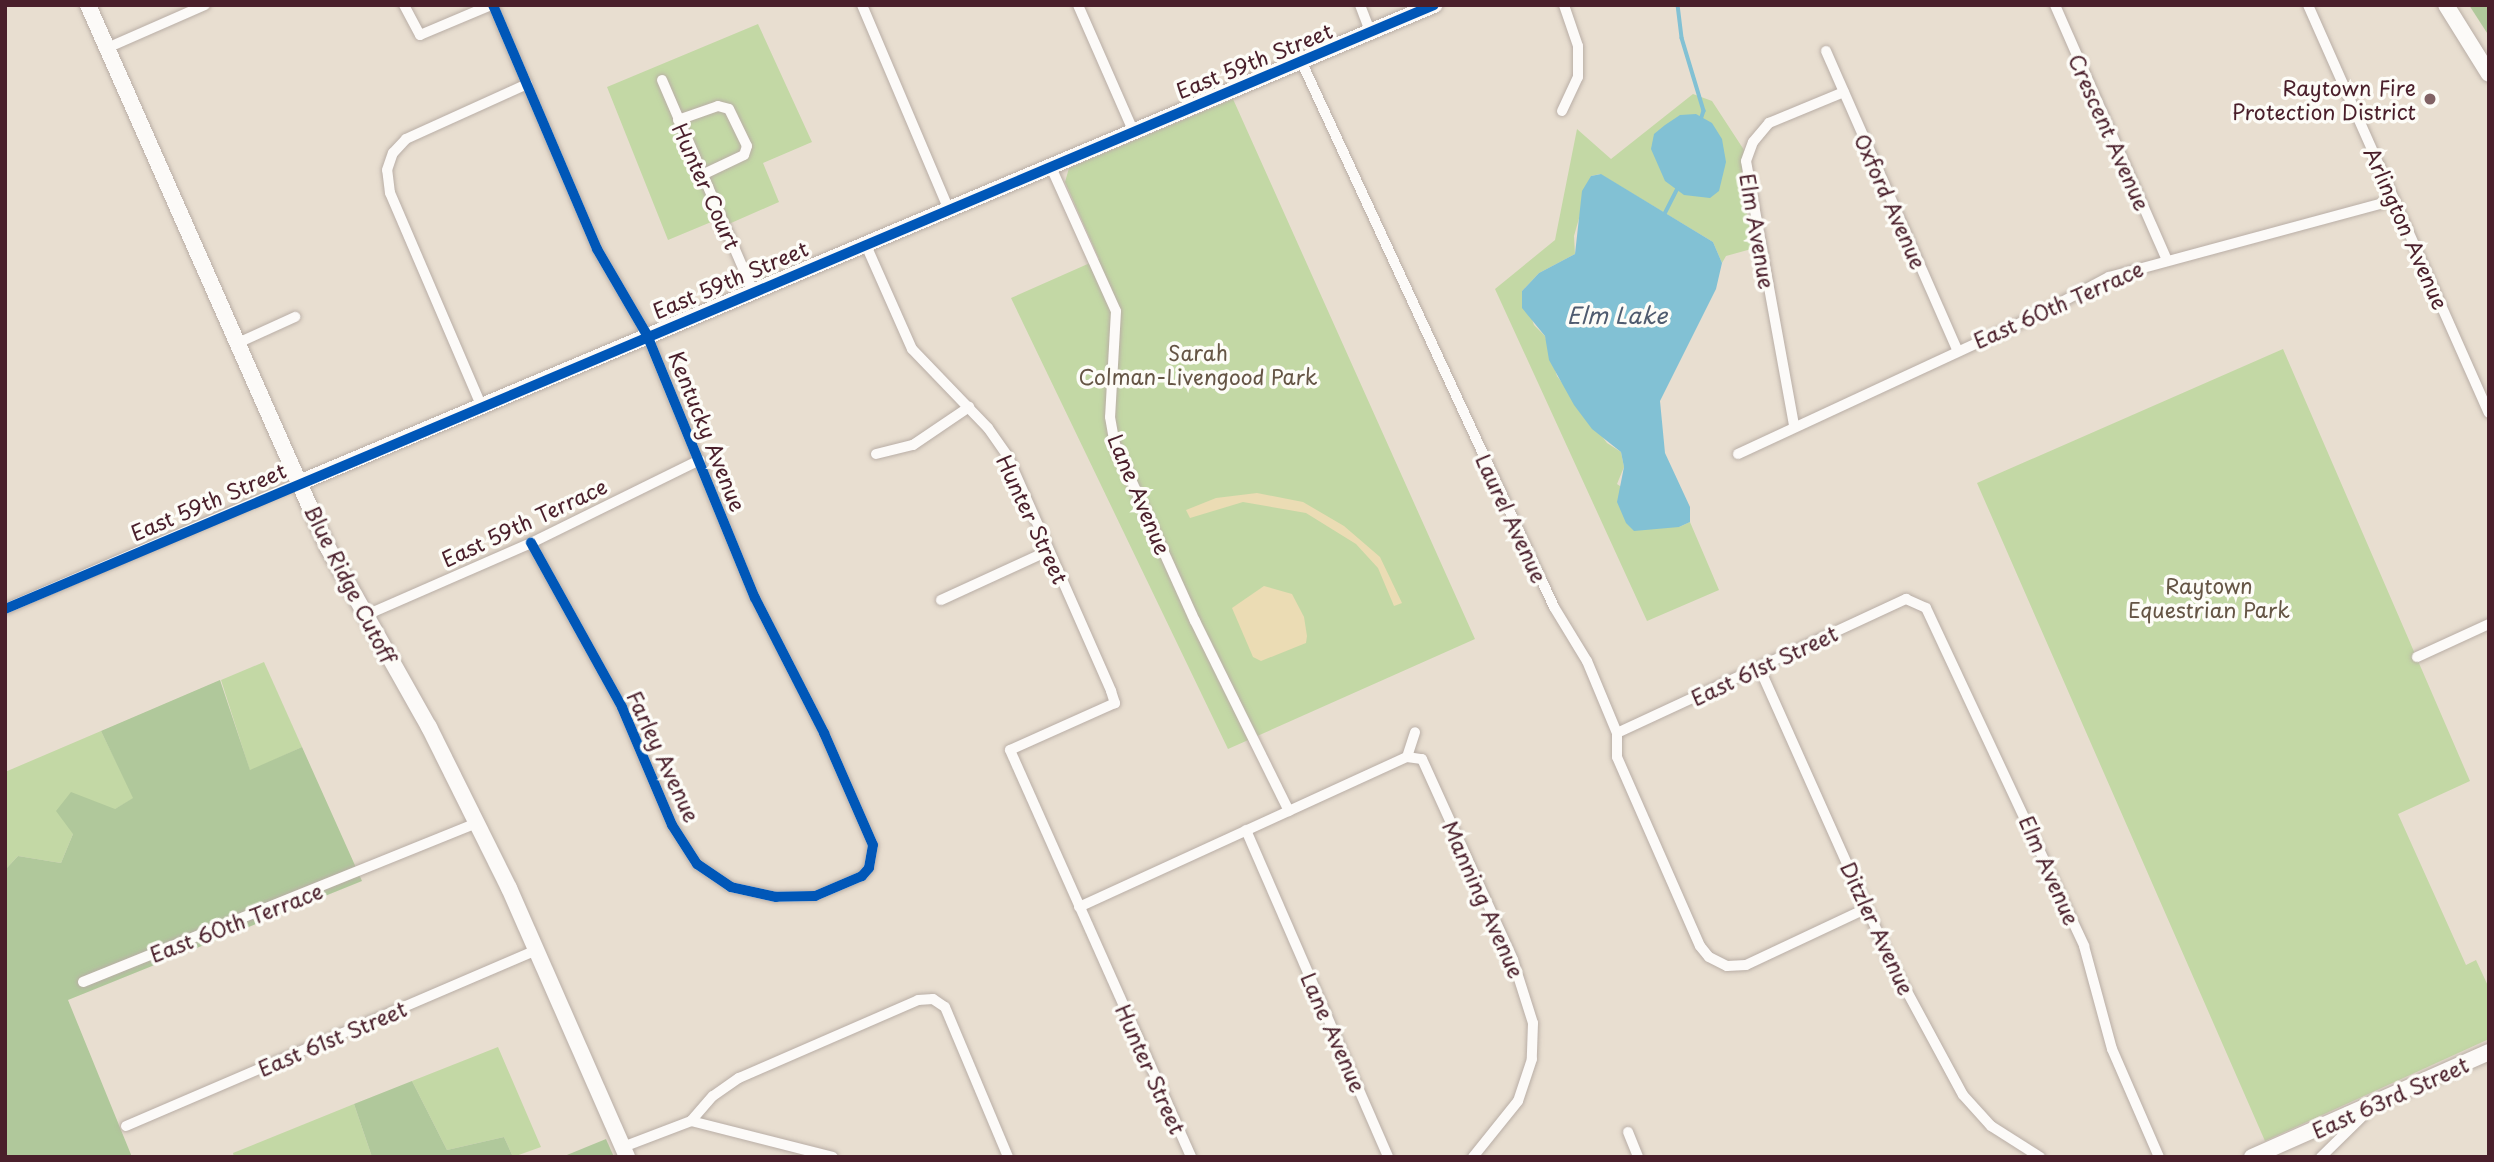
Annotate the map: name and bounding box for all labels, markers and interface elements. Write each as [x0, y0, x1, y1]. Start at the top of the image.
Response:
street label: East 59th Street [1172, 17, 1336, 103]
street label: Crescent Avenue [2064, 50, 2156, 214]
place label: Raytown Fire Protection District [2231, 74, 2416, 124]
marker: Raytown Fire Protection District [2422, 91, 2438, 107]
street label: Hunter Court [668, 119, 746, 253]
street label: Oxford Avenue [1850, 129, 1932, 273]
street label: Arlington Avenue [2360, 144, 2454, 312]
street label: Elm Avenue [1736, 172, 1780, 290]
street label: East 59th Street [649, 235, 811, 323]
street label: East 60th Terrace [1969, 255, 2147, 353]
water label: Elm Lake [1567, 301, 1667, 329]
park label: Sarah Colman-Livengood Park [1078, 339, 1318, 389]
street label: Kentucky Avenue [664, 346, 752, 516]
street label: Lane Avenue [1103, 430, 1177, 558]
street label: Laurel Avenue [1471, 449, 1553, 587]
street label: Hunter Street [992, 450, 1074, 588]
street label: East 59th Street [127, 457, 289, 545]
street label: East 59th Terrace [437, 473, 611, 571]
street label: Blue Ridge Cutoff [299, 499, 403, 669]
park label: Raytown Equestrian Park [2129, 572, 2289, 622]
street label: East 61st Street [1685, 619, 1843, 711]
street label: Farley Avenue [623, 686, 705, 826]
street label: Elm Avenue [2015, 812, 2085, 928]
street label: Manning Avenue [1438, 817, 1530, 981]
street label: Ditzler Avenue [1836, 856, 1920, 1000]
street label: East 60th Terrace [146, 877, 326, 967]
street label: Lane Avenue [1297, 969, 1371, 1095]
street label: East 61st Street [252, 995, 412, 1081]
street label: Hunter Street [1111, 1000, 1191, 1138]
street label: East 63rd Street [2307, 1051, 2473, 1143]

